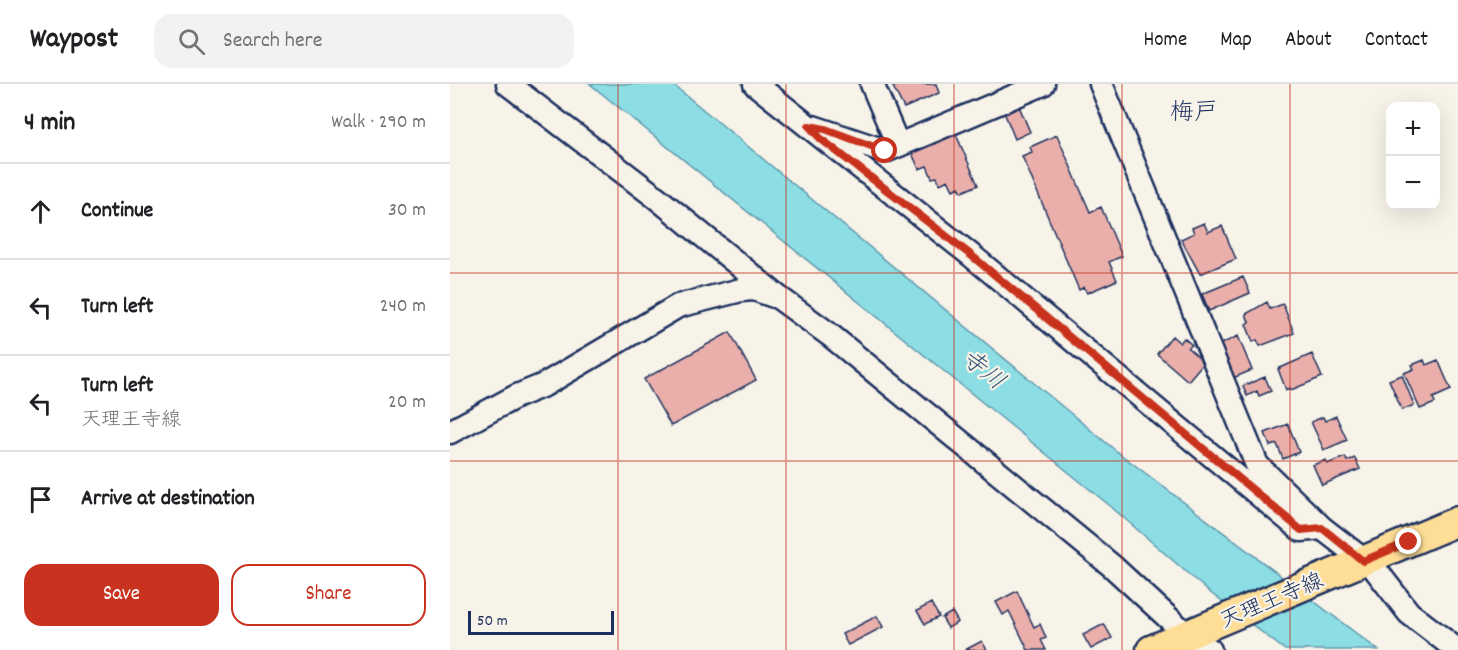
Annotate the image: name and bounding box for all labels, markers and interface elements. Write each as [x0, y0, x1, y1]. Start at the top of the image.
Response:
search box [154, 14, 574, 68]
text: Waypost [30, 21, 118, 61]
icon: search [175, 25, 208, 58]
text: Search here [223, 26, 322, 57]
text: Home [1143, 26, 1187, 56]
text: Map [1220, 26, 1252, 56]
text: About [1285, 26, 1332, 56]
text: Contact [1365, 26, 1428, 56]
district label: 梅戸 [1170, 97, 1218, 131]
map controls [1386, 102, 1440, 210]
button: + [1386, 102, 1440, 156]
text: 4 min [24, 105, 75, 142]
text: Walk · 290 m [331, 109, 426, 137]
route start [871, 137, 897, 163]
button: − [1386, 156, 1440, 210]
icon: ahead [24, 195, 57, 228]
text: Continue [81, 196, 153, 227]
text: 30 m [388, 197, 426, 225]
icon: left [24, 291, 57, 324]
text: Turn left [81, 292, 153, 323]
text: 240 m [380, 293, 426, 321]
water label: 寺川 [953, 343, 1011, 400]
text: Turn left [81, 371, 153, 402]
icon: left [24, 387, 57, 420]
text: 20 m [388, 389, 426, 417]
text: 天理王寺線 [81, 407, 181, 435]
icon: arrive [24, 483, 57, 516]
text: Arrive at destination [81, 484, 255, 515]
route end [1395, 528, 1421, 554]
button: Save [24, 564, 219, 626]
button: Share [231, 564, 426, 626]
street label: 天理王寺線 [1216, 566, 1329, 638]
scale bar [468, 608, 614, 636]
text: 50 m [477, 610, 508, 633]

